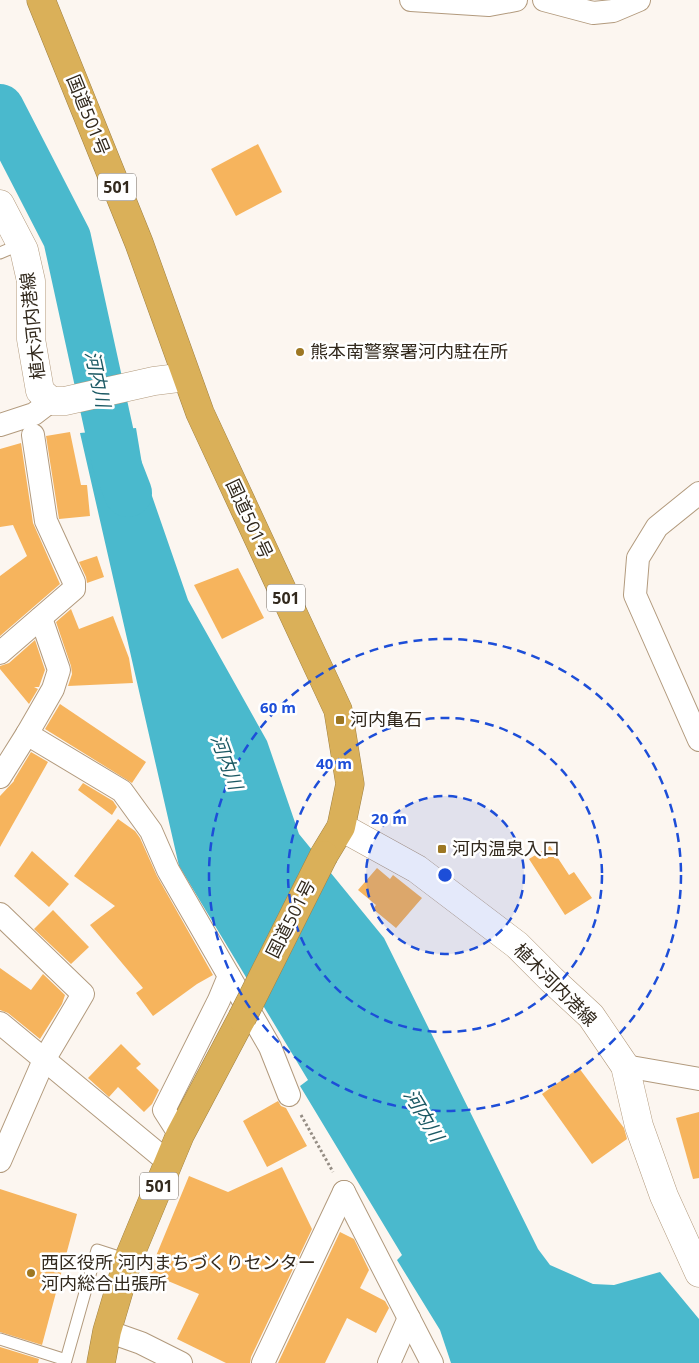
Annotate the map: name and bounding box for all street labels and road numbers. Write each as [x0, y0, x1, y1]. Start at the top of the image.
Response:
street label: 国道501号 [62, 71, 116, 158]
road number: 501 [98, 173, 136, 200]
street label: 植木河内港線 [14, 271, 50, 381]
street label: 国道501号 [221, 475, 279, 562]
road number: 501 [267, 584, 305, 612]
street label: 国道501号 [260, 875, 320, 962]
street label: 植木河内港線 [509, 938, 602, 1031]
road number: 501 [140, 1172, 178, 1200]

